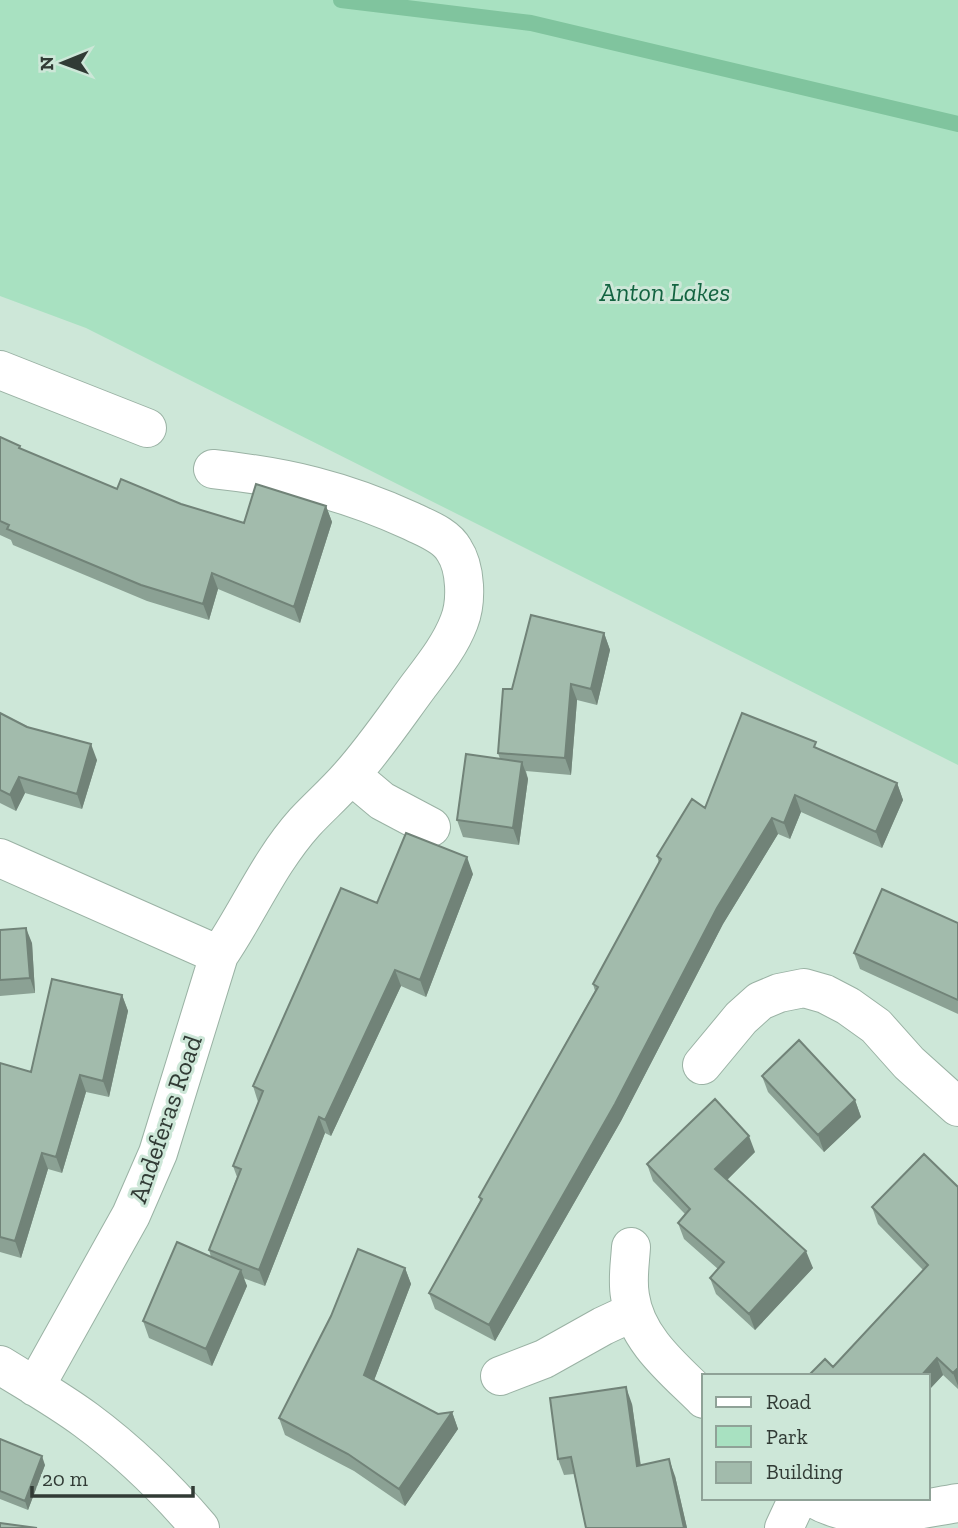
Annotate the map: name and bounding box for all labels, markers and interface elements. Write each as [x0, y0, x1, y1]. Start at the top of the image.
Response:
north arrow [28, 28, 98, 98]
text: N [35, 56, 58, 71]
park label: Anton Lakes [599, 276, 730, 308]
street label: Andeferas Road [121, 1031, 209, 1207]
legend [702, 1374, 930, 1500]
text: Road [766, 1389, 812, 1414]
text: Park [766, 1424, 808, 1449]
scale bar [32, 1454, 192, 1498]
text: Building [766, 1459, 843, 1484]
text: 20 m [42, 1466, 88, 1491]

